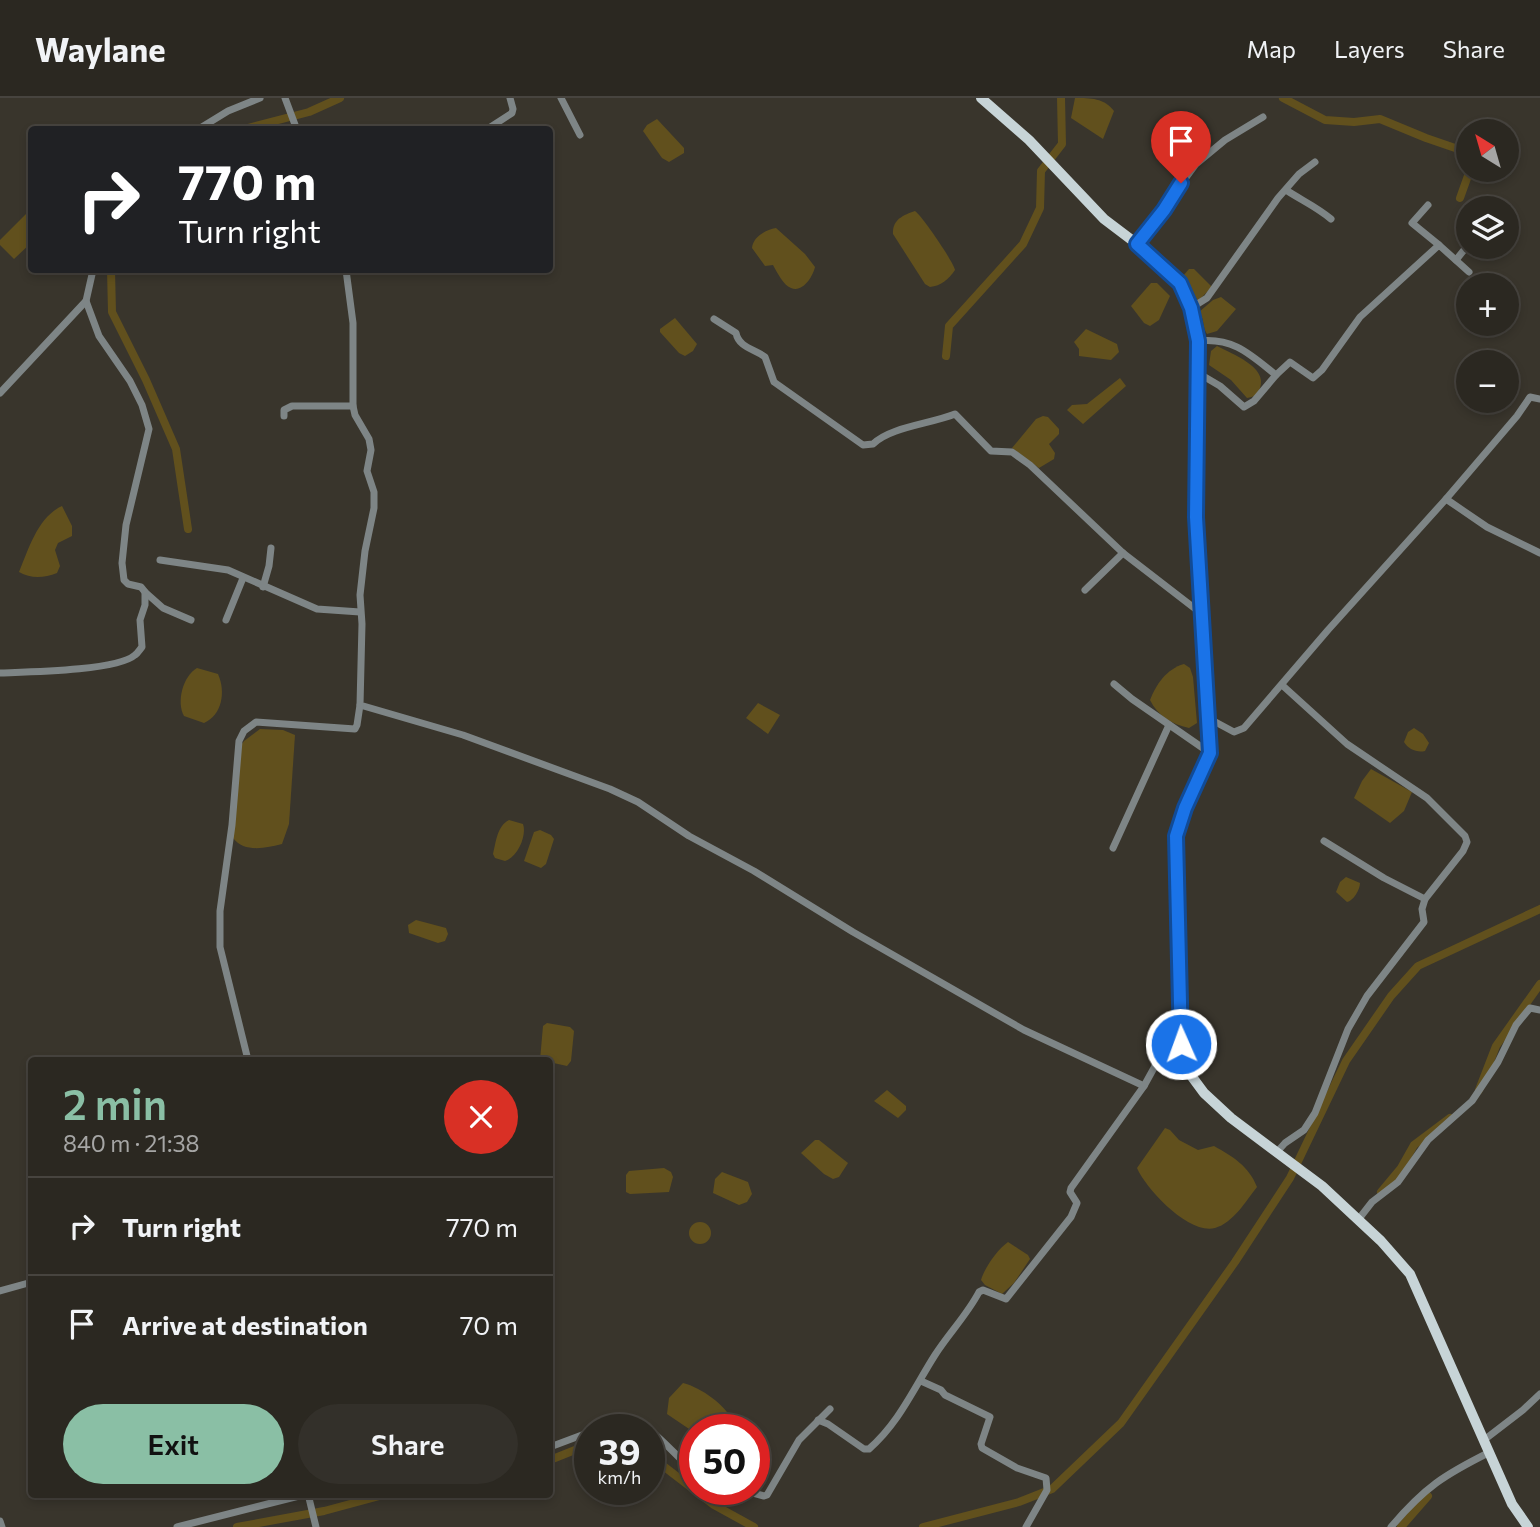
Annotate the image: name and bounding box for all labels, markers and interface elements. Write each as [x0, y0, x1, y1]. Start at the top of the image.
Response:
text: Waylane [35, 28, 166, 69]
text: Map [1247, 34, 1296, 63]
text: Layers [1334, 34, 1405, 63]
text: Share [1443, 34, 1505, 63]
pin [1151, 111, 1211, 183]
north arrow [1456, 119, 1519, 182]
map controls [1456, 119, 1519, 413]
icon: arrive [1162, 122, 1200, 160]
text: 770 m [178, 150, 316, 210]
icon: right [63, 154, 154, 245]
button: layers [1456, 196, 1519, 259]
text: Turn right [178, 210, 321, 250]
button: + [1456, 273, 1519, 336]
button: − [1456, 350, 1519, 413]
position arrow [1144, 1007, 1218, 1081]
text: 2 min [63, 1077, 167, 1129]
button: close [444, 1080, 518, 1154]
text: 840 m · 21:38 [63, 1129, 200, 1157]
icon: right [63, 1207, 101, 1245]
text: Turn right [122, 1211, 241, 1242]
text: 770 m [446, 1211, 518, 1242]
icon: arrive [63, 1305, 101, 1343]
text: Arrive at destination [122, 1309, 368, 1340]
text: 70 m [460, 1309, 518, 1340]
button: Exit [63, 1404, 284, 1484]
button: Share [298, 1404, 518, 1484]
speed limit sign: 50 [679, 1414, 770, 1505]
text: 39 [599, 1429, 640, 1472]
text: km/h [598, 1466, 641, 1488]

